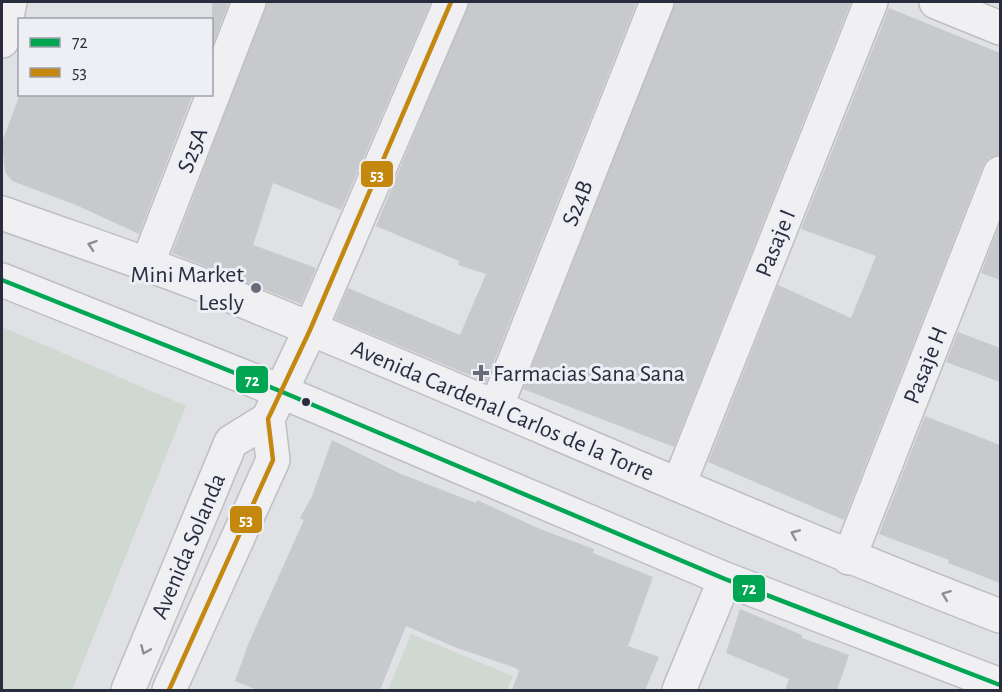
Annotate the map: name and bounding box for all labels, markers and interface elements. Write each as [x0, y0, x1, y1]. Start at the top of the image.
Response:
legend [18, 18, 213, 96]
text: 72 [72, 34, 88, 52]
text: 53 [72, 64, 87, 82]
street label: S25A [173, 124, 212, 176]
line badge: 53 [360, 160, 394, 188]
text: 53 [370, 167, 384, 183]
street label: S24B [558, 177, 598, 230]
street label: Pasaje I [752, 206, 800, 281]
one-way arrow [87, 240, 98, 253]
place label: Mini Market Lesly [131, 263, 244, 315]
marker: Mini Market Lesly [249, 281, 263, 295]
street label: Pasaje H [900, 323, 952, 407]
street label: Avenida Cardenal Carlos de la Torre [348, 336, 657, 486]
place label: Farmacias Sana Sana [493, 362, 685, 386]
line badge: 72 [235, 365, 269, 394]
marker: Farmacias Sana Sana [474, 366, 488, 380]
text: 72 [245, 373, 260, 389]
unlabelled marker [300, 396, 312, 408]
street label: Avenida Solanda [148, 470, 230, 623]
line badge: 53 [229, 505, 263, 534]
text: 53 [239, 512, 253, 528]
one-way arrow [790, 530, 801, 542]
line badge: 72 [732, 574, 766, 603]
text: 72 [742, 581, 757, 597]
one-way arrow [941, 589, 952, 602]
one-way arrow [140, 644, 152, 655]

